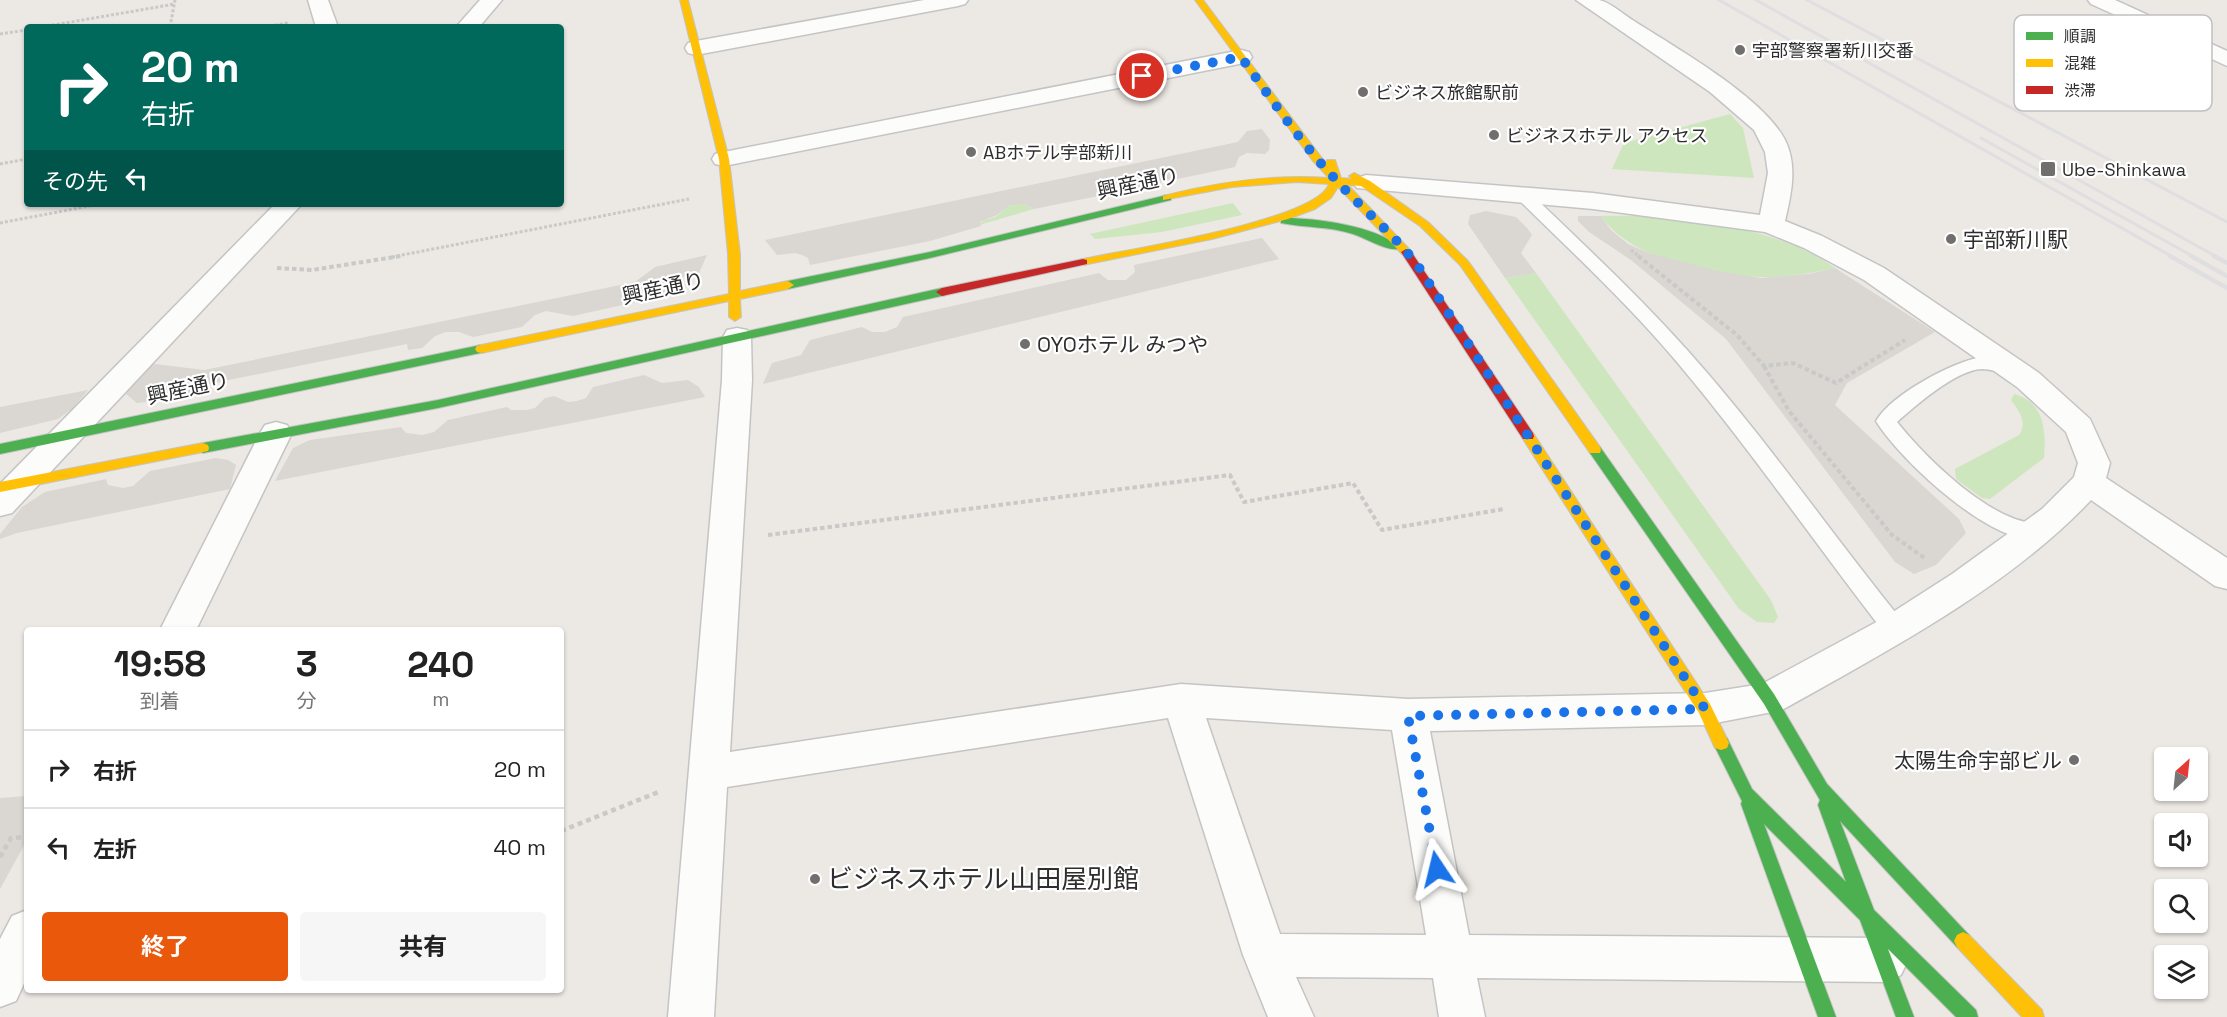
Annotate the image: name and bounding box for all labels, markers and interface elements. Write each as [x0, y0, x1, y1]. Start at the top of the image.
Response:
legend [2014, 15, 2212, 111]
text: 順調 [2064, 26, 2096, 47]
place label: 宇部警察署新川交番 [1752, 39, 1914, 62]
text: 20 m [141, 41, 240, 94]
marker: 宇部警察署新川交番 [1733, 43, 1747, 57]
icon: right [42, 48, 120, 126]
pin [1116, 50, 1167, 101]
text: 混雑 [2064, 53, 2096, 74]
icon: arrive [1125, 59, 1158, 92]
text: 渋滞 [2064, 80, 2096, 101]
place label: ビジネス旅館駅前 [1375, 81, 1519, 104]
marker: ビジネス旅館駅前 [1356, 85, 1370, 99]
text: 右折 [141, 97, 195, 132]
place label: ビジネスホテル アクセス [1506, 124, 1708, 147]
marker: ビジネスホテル アクセス [1487, 128, 1501, 142]
place label: ABホテル宇部新川 [983, 141, 1132, 164]
marker: ABホテル宇部新川 [964, 145, 978, 159]
place label: Ube-Shinkawa [2062, 158, 2186, 181]
marker: Ube-Shinkawa [2039, 160, 2057, 178]
street label: 興産通り [1094, 161, 1182, 205]
icon: left [120, 162, 153, 195]
text: その先 [42, 167, 108, 195]
place label: 宇部新川駅 [1963, 226, 2068, 253]
marker: 宇部新川駅 [1944, 232, 1958, 246]
street label: 興産通り [619, 266, 707, 310]
place label: OYOホテル みつや [1037, 331, 1208, 358]
marker: OYOホテル みつや [1018, 337, 1032, 351]
street label: 興産通り [144, 366, 232, 410]
text: 19:58 [114, 641, 206, 687]
text: 3 [296, 641, 318, 687]
text: 240 [407, 642, 474, 688]
text: m [432, 686, 449, 712]
text: 到着 [140, 688, 180, 714]
text: 分 [297, 688, 317, 714]
place label: 太陽生命宇部ビル [1894, 747, 2062, 774]
north arrow [2154, 747, 2208, 801]
map controls [2154, 747, 2208, 999]
icon: right [42, 753, 75, 786]
marker: 太陽生命宇部ビル [2067, 753, 2081, 767]
text: 20 m [494, 755, 546, 783]
text: 右折 [93, 757, 137, 785]
button: sound [2154, 813, 2208, 867]
icon: left [42, 831, 75, 864]
text: 40 m [494, 833, 546, 861]
text: 左折 [93, 835, 137, 863]
position arrow [1405, 837, 1469, 901]
place label: ビジネスホテル山田屋別館 [827, 862, 1139, 896]
marker: ビジネスホテル山田屋別館 [808, 872, 822, 886]
button: search [2154, 879, 2208, 933]
button: 終了 [42, 912, 288, 981]
button: 共有 [300, 912, 546, 981]
button: layers [2154, 945, 2208, 999]

